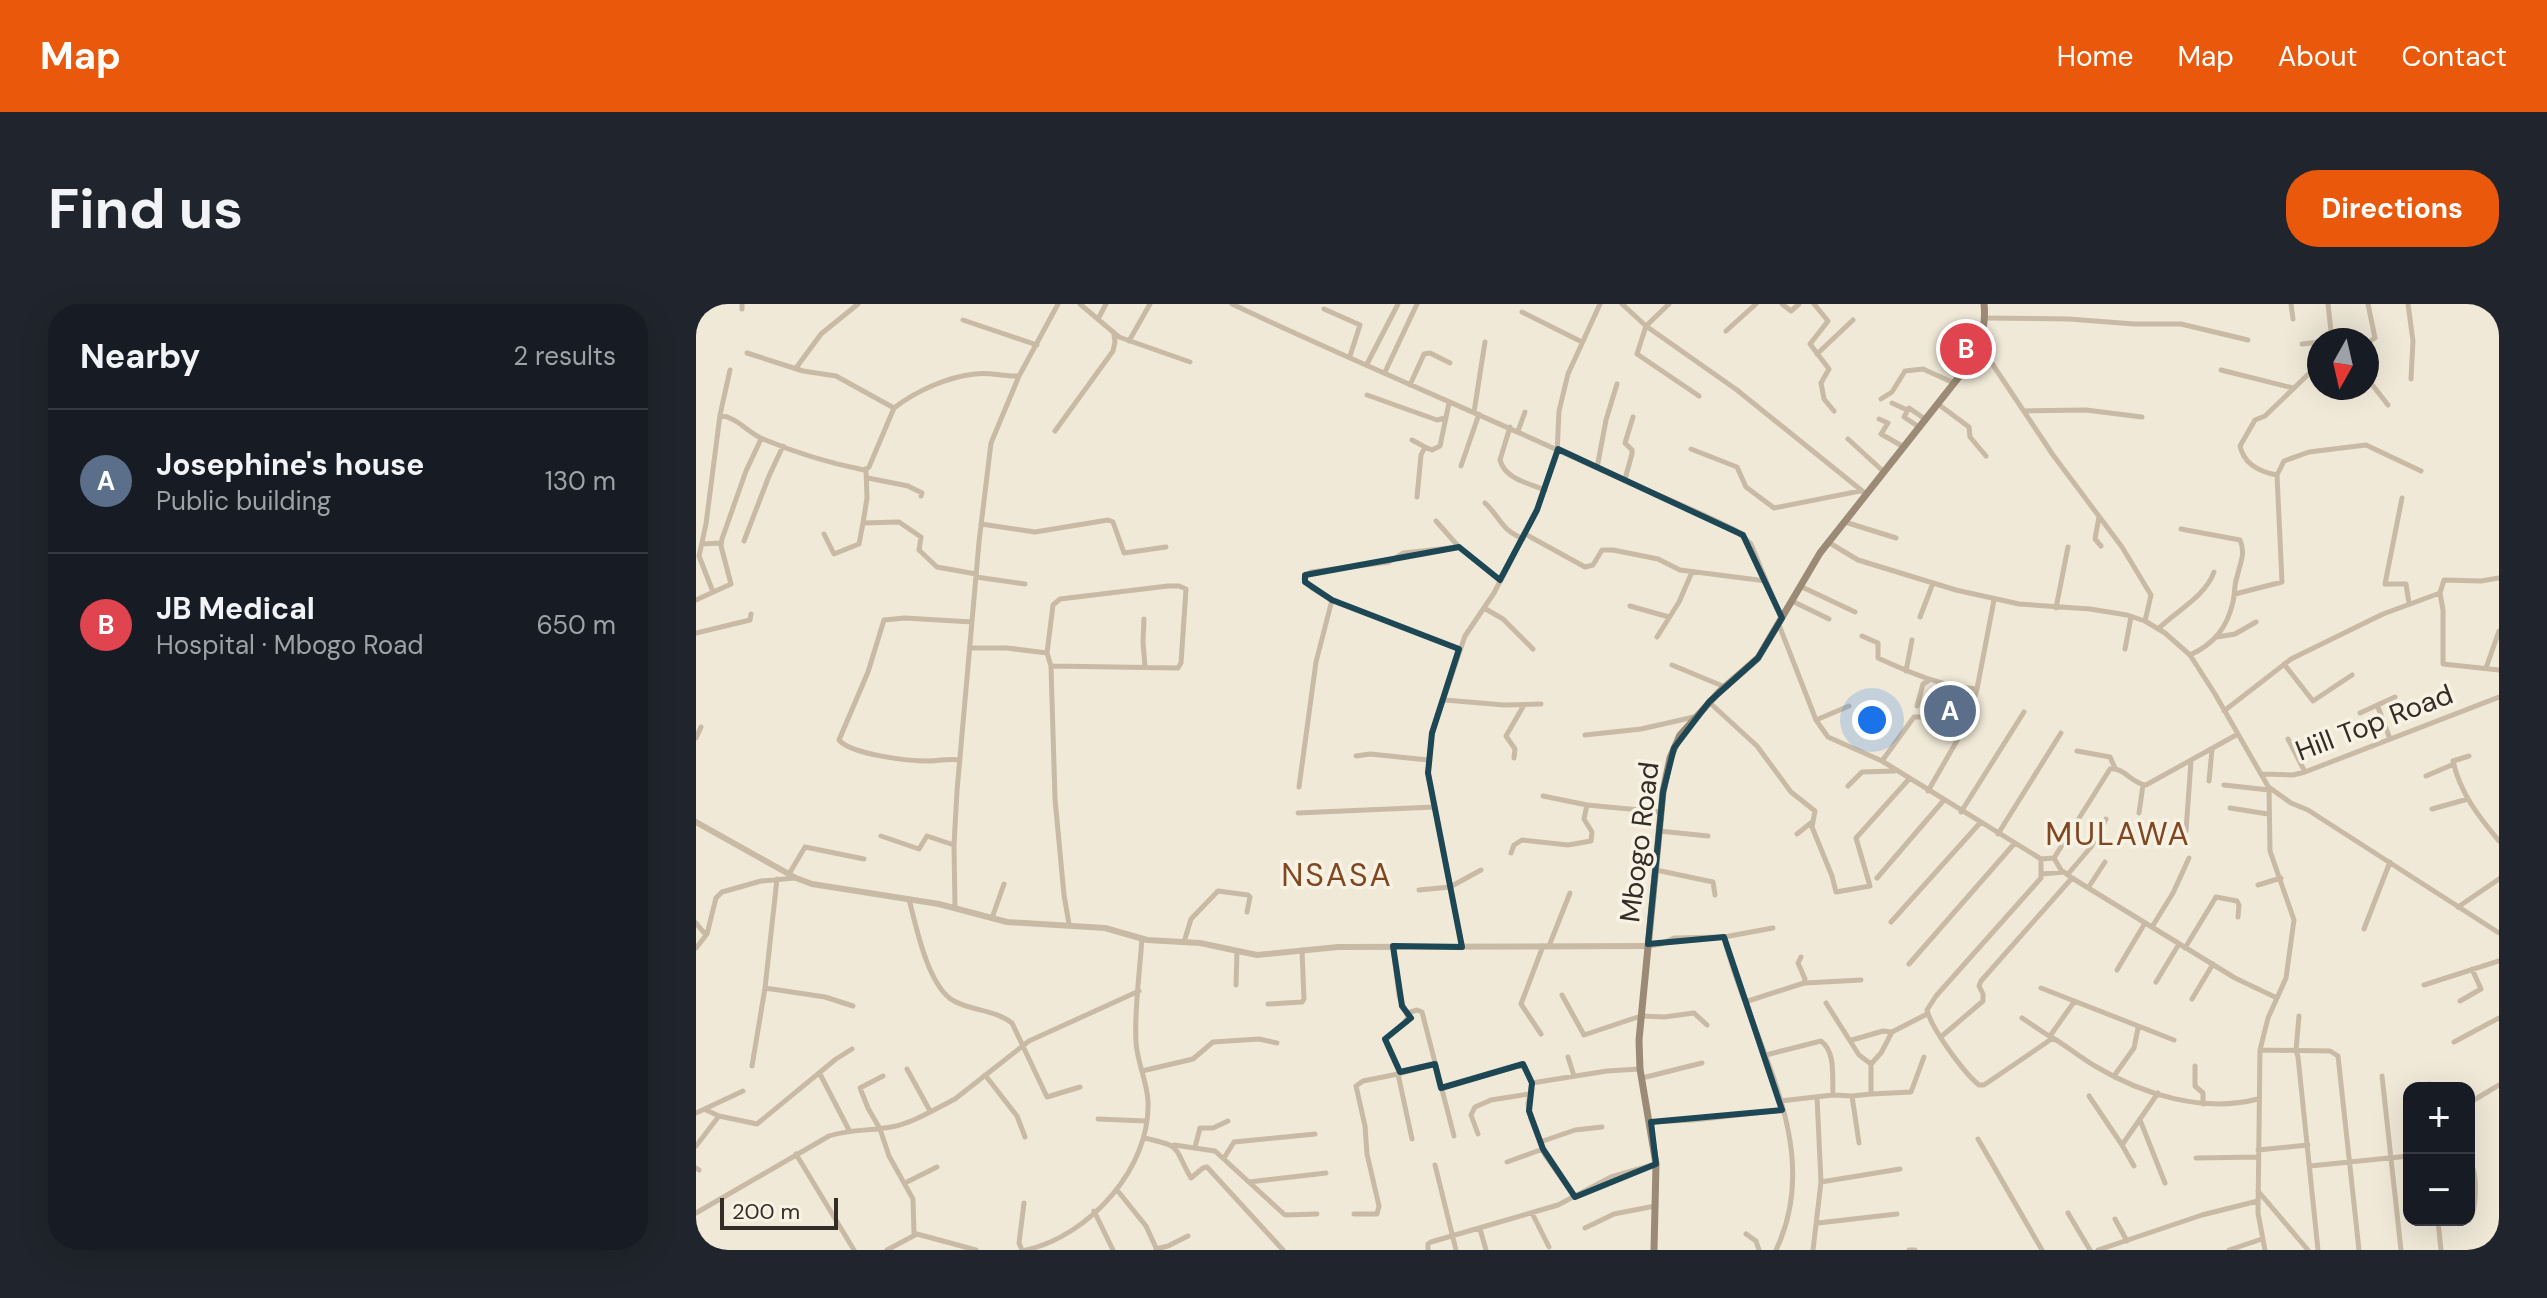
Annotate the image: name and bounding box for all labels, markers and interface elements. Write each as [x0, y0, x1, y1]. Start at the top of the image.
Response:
text: Map [40, 31, 121, 81]
text: Home [2057, 38, 2133, 75]
text: Map [2177, 38, 2234, 75]
text: About [2278, 38, 2357, 75]
text: Contact [2401, 38, 2507, 75]
button: Directions [2286, 170, 2499, 247]
text: Find us [48, 172, 243, 245]
pin: B [1940, 319, 1992, 379]
north arrow [2307, 328, 2379, 400]
text: Nearby [80, 334, 200, 379]
text: 2 results [513, 339, 616, 373]
text: Josephine's house [156, 445, 424, 484]
text: A [97, 464, 115, 498]
text: 130 m [545, 464, 616, 498]
text: Public building [156, 484, 331, 518]
text: JB Medical [156, 589, 315, 628]
text: B [98, 608, 114, 642]
text: 650 m [536, 608, 616, 642]
text: Hospital · Mbogo Road [156, 628, 424, 662]
street label: Hill Top Road [2290, 676, 2458, 769]
pin: A [1924, 681, 1976, 741]
your location [1852, 700, 1892, 740]
street label: Mbogo Road [1611, 760, 1668, 924]
district label: MULAWA [2045, 813, 2191, 855]
district label: NSASA [1281, 854, 1393, 896]
map controls [2403, 1082, 2475, 1226]
button: + [2403, 1082, 2475, 1154]
button: − [2403, 1154, 2475, 1226]
scale bar [720, 1194, 838, 1230]
text: 200 m [732, 1197, 800, 1226]

